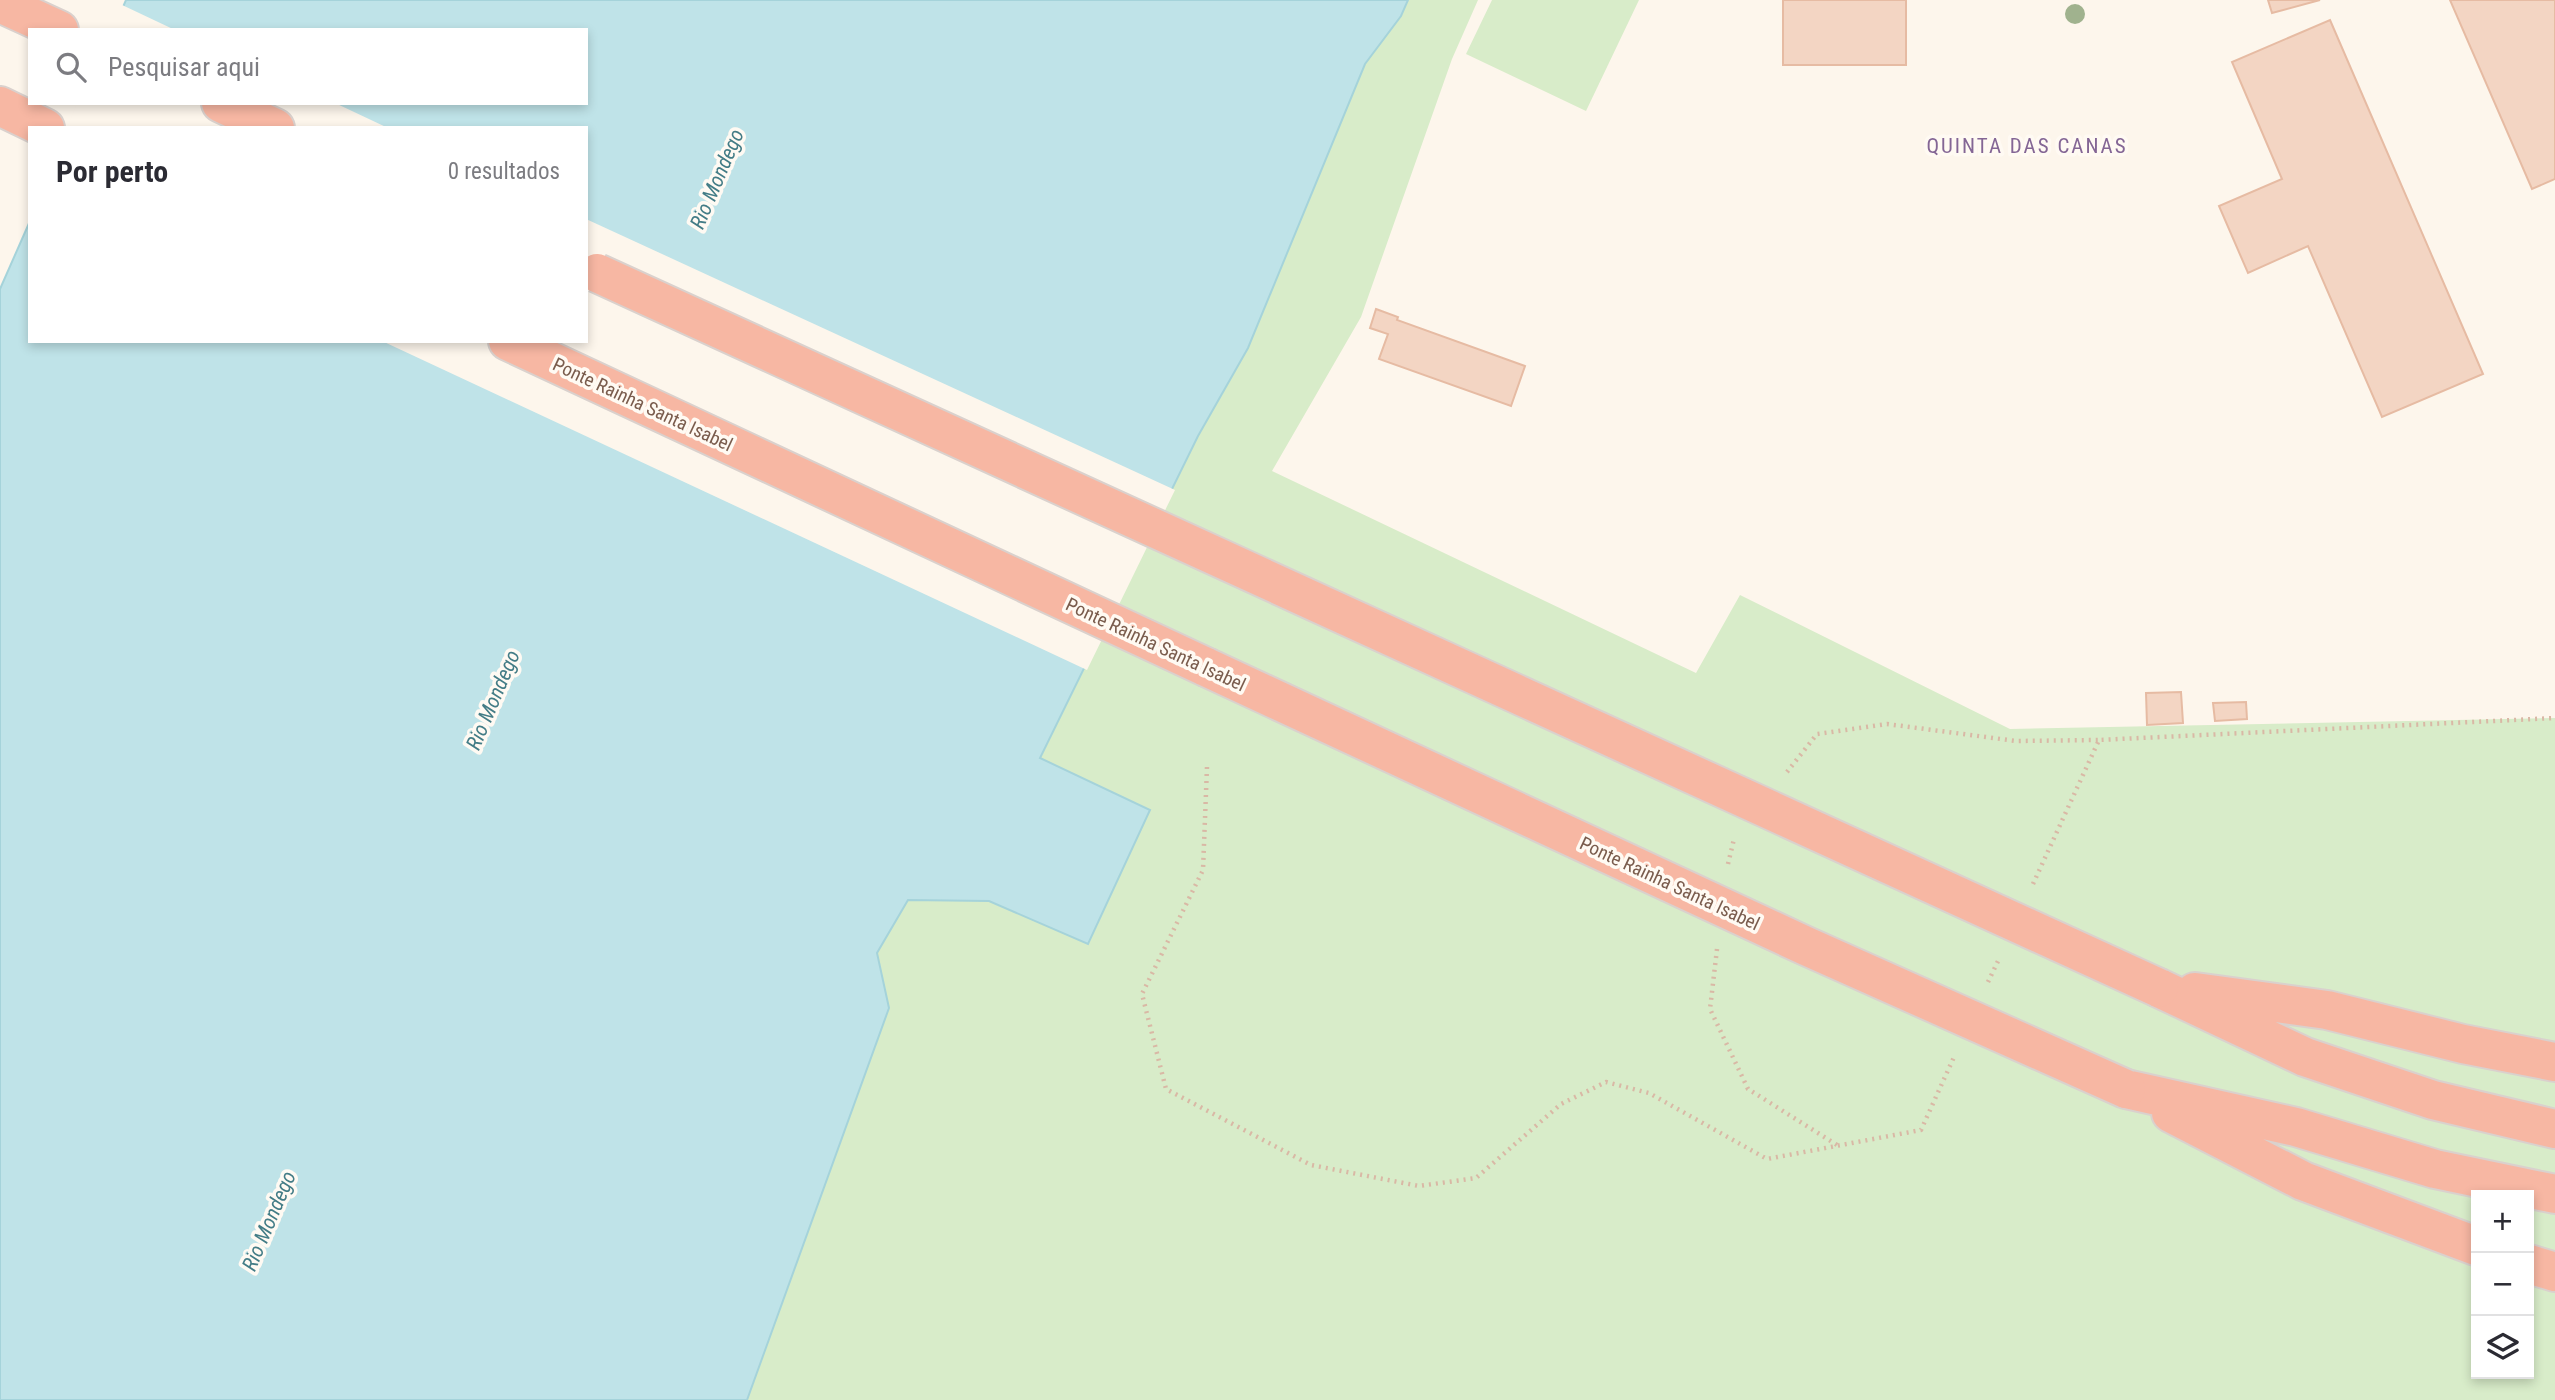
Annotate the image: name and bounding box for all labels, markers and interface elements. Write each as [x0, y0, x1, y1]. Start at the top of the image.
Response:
search box [28, 28, 588, 105]
icon: search [52, 48, 90, 86]
text: Pesquisar aqui [108, 52, 260, 82]
water label: Rio Mondego [685, 126, 749, 232]
district label: QUINTA DAS CANAS [1926, 134, 2128, 158]
text: Por perto [56, 154, 168, 189]
text: 0 resultados [448, 158, 560, 185]
street label: Ponte Rainha Santa Isabel [549, 353, 736, 456]
street label: Ponte Rainha Santa Isabel [1062, 593, 1249, 696]
water label: Rio Mondego [461, 647, 525, 753]
street label: Ponte Rainha Santa Isabel [1576, 832, 1763, 935]
water label: Rio Mondego [237, 1168, 301, 1274]
map controls [2471, 1190, 2534, 1379]
button: + [2471, 1190, 2534, 1253]
button: − [2471, 1253, 2534, 1316]
button: layers [2471, 1316, 2534, 1379]

